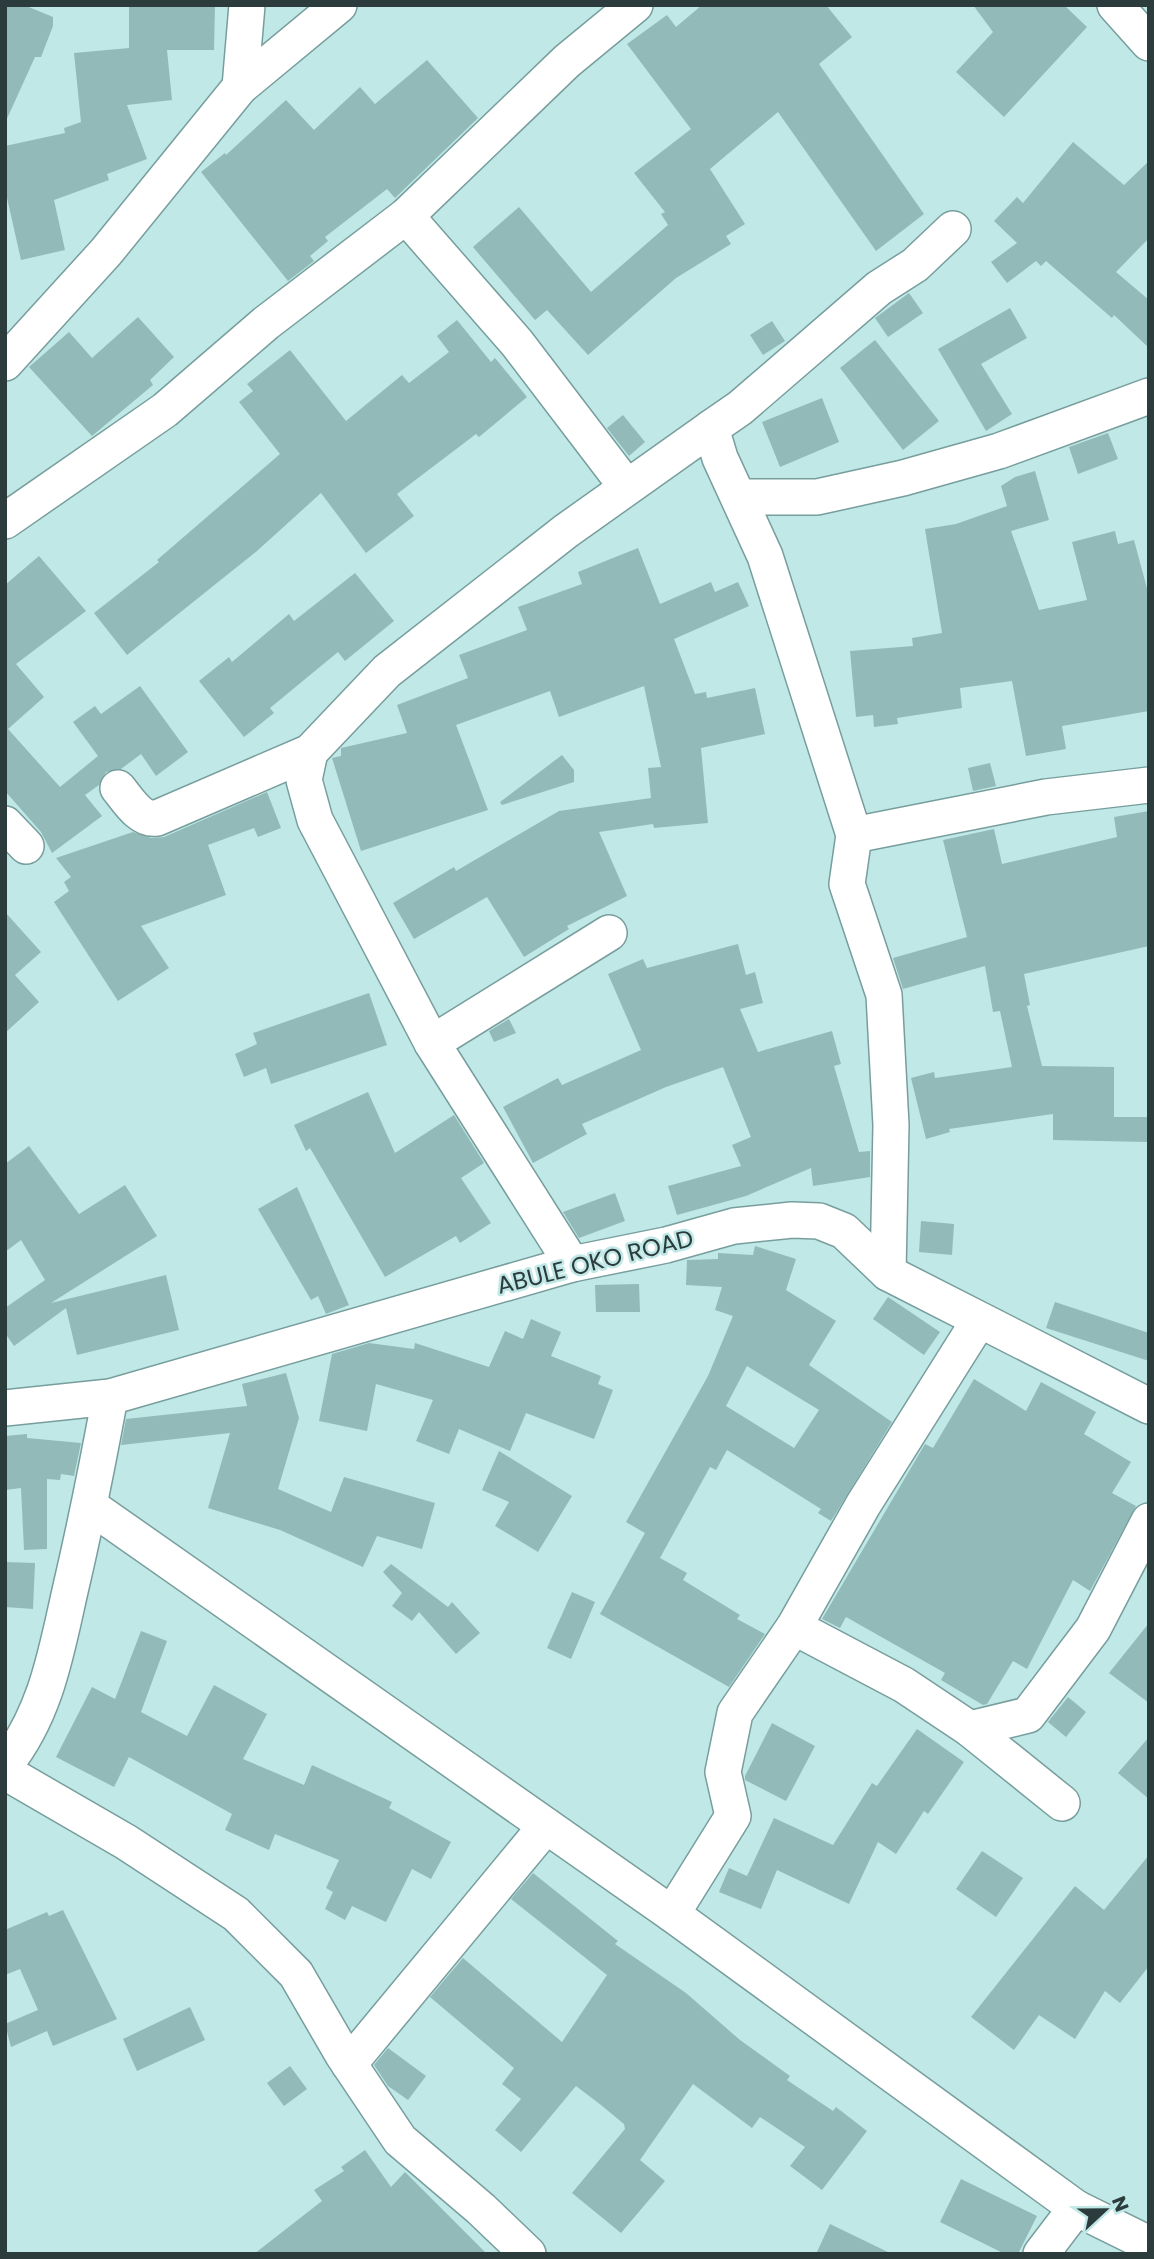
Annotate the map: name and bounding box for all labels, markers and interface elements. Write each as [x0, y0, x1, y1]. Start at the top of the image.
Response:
street label: ABULE OKO ROAD [493, 1221, 697, 1302]
north arrow [1070, 2175, 1140, 2245]
text: N [1105, 2192, 1135, 2216]

